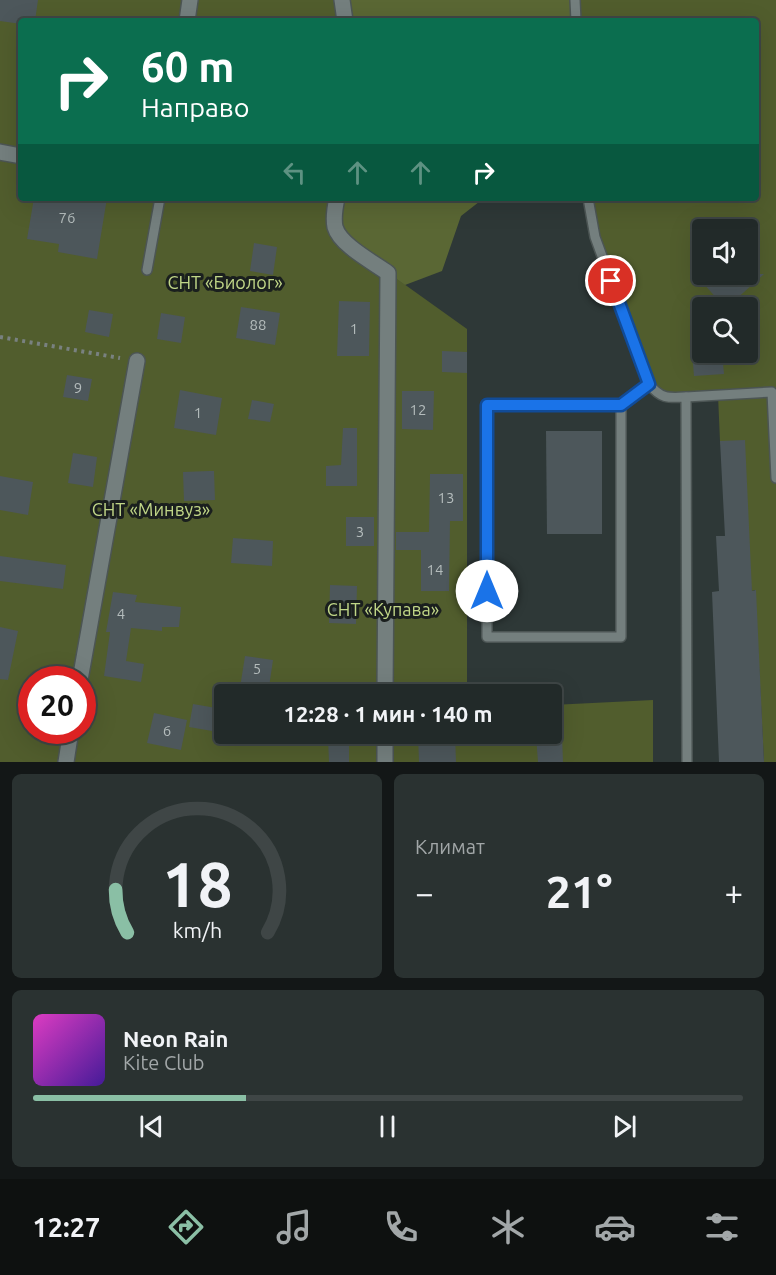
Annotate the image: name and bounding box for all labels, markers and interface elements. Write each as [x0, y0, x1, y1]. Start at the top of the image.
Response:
icon: right [42, 42, 120, 120]
text: 60 m [141, 43, 235, 90]
text: Направо [141, 92, 250, 122]
icon: left [278, 156, 311, 189]
icon: ahead [341, 156, 374, 189]
icon: ahead [404, 156, 437, 189]
icon: right [467, 156, 500, 189]
house number: 76 [59, 209, 75, 226]
map controls [692, 219, 758, 363]
button: sound [692, 219, 758, 285]
pin [585, 255, 636, 306]
icon: arrive [594, 264, 627, 297]
park label: СНТ «Биолог» [167, 272, 283, 292]
button: search [692, 297, 758, 363]
house number: 88 [250, 316, 266, 333]
house number: 1 [350, 320, 358, 337]
house number: 9 [74, 379, 82, 396]
house number: 12 [410, 401, 426, 418]
house number: 1 [194, 404, 202, 421]
house number: 13 [438, 489, 454, 506]
park label: СНТ «Минвуз» [92, 499, 210, 519]
house number: 3 [356, 523, 364, 540]
position arrow [455, 559, 519, 623]
house number: 14 [427, 561, 443, 578]
park label: СНТ «Купава» [327, 599, 439, 619]
house number: 4 [117, 605, 125, 622]
house number: 5 [253, 660, 261, 677]
speed limit sign: 20 [18, 666, 96, 744]
text: 12:28 · 1 мин · 140 m [284, 701, 492, 726]
house number: 6 [163, 722, 171, 739]
text: Климат [415, 835, 485, 858]
text: 18 [162, 849, 232, 919]
text: 21° [546, 866, 612, 917]
text: − [415, 874, 434, 911]
text: + [724, 874, 743, 911]
text: km/h [172, 918, 222, 942]
text: Neon Rain [123, 1026, 228, 1051]
text: Kite Club [123, 1051, 205, 1074]
icon: previous [135, 1110, 168, 1143]
icon: pause [371, 1110, 404, 1143]
icon: next [608, 1110, 641, 1143]
icon: directions [165, 1206, 207, 1248]
icon: music [273, 1206, 315, 1248]
icon: phone [380, 1206, 422, 1248]
icon: climate [487, 1206, 529, 1248]
icon: car [594, 1206, 636, 1248]
icon: filters [701, 1206, 743, 1248]
text: 12:27 [33, 1212, 100, 1242]

